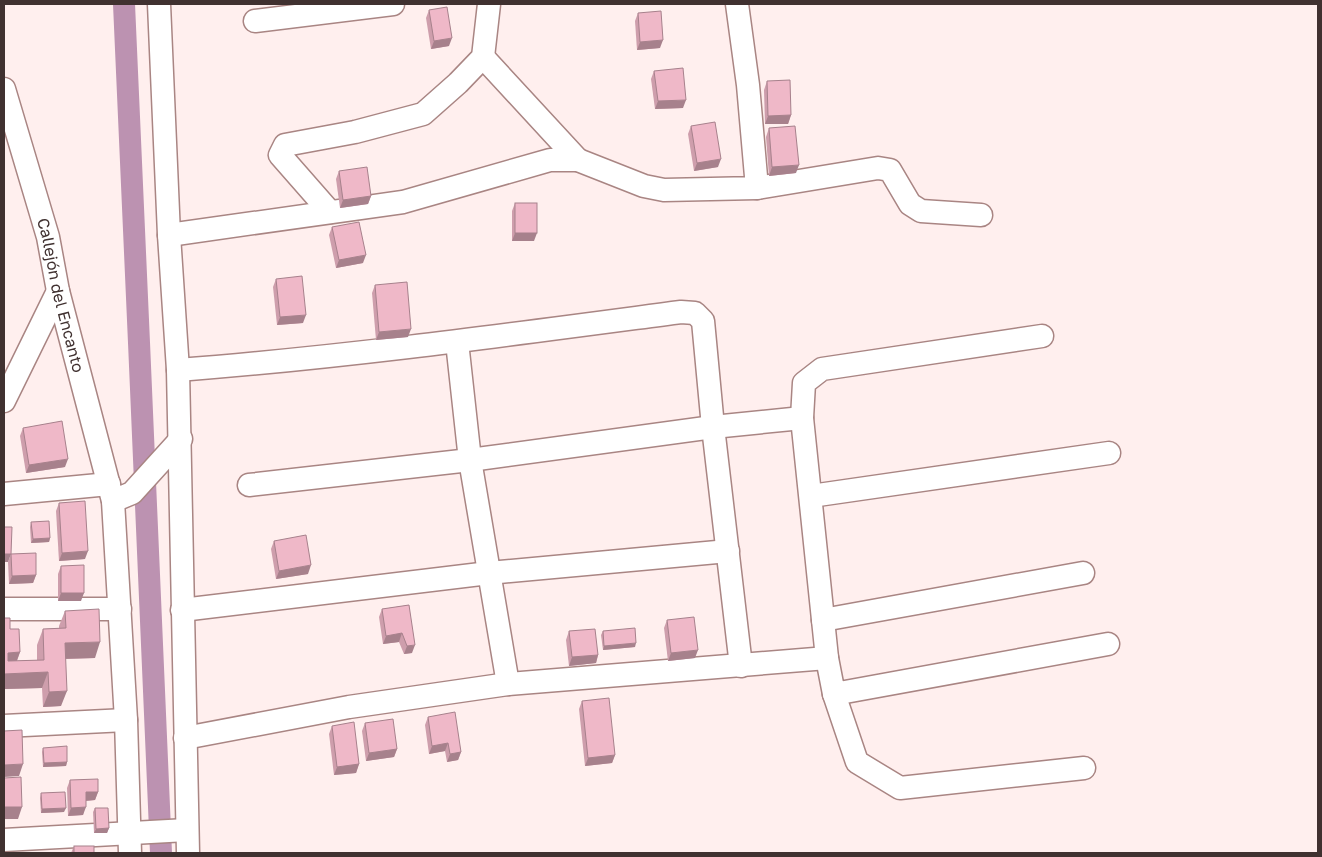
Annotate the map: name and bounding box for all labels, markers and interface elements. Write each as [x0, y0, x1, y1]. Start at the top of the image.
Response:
street label: Callejón del Encanto [33, 215, 89, 375]

